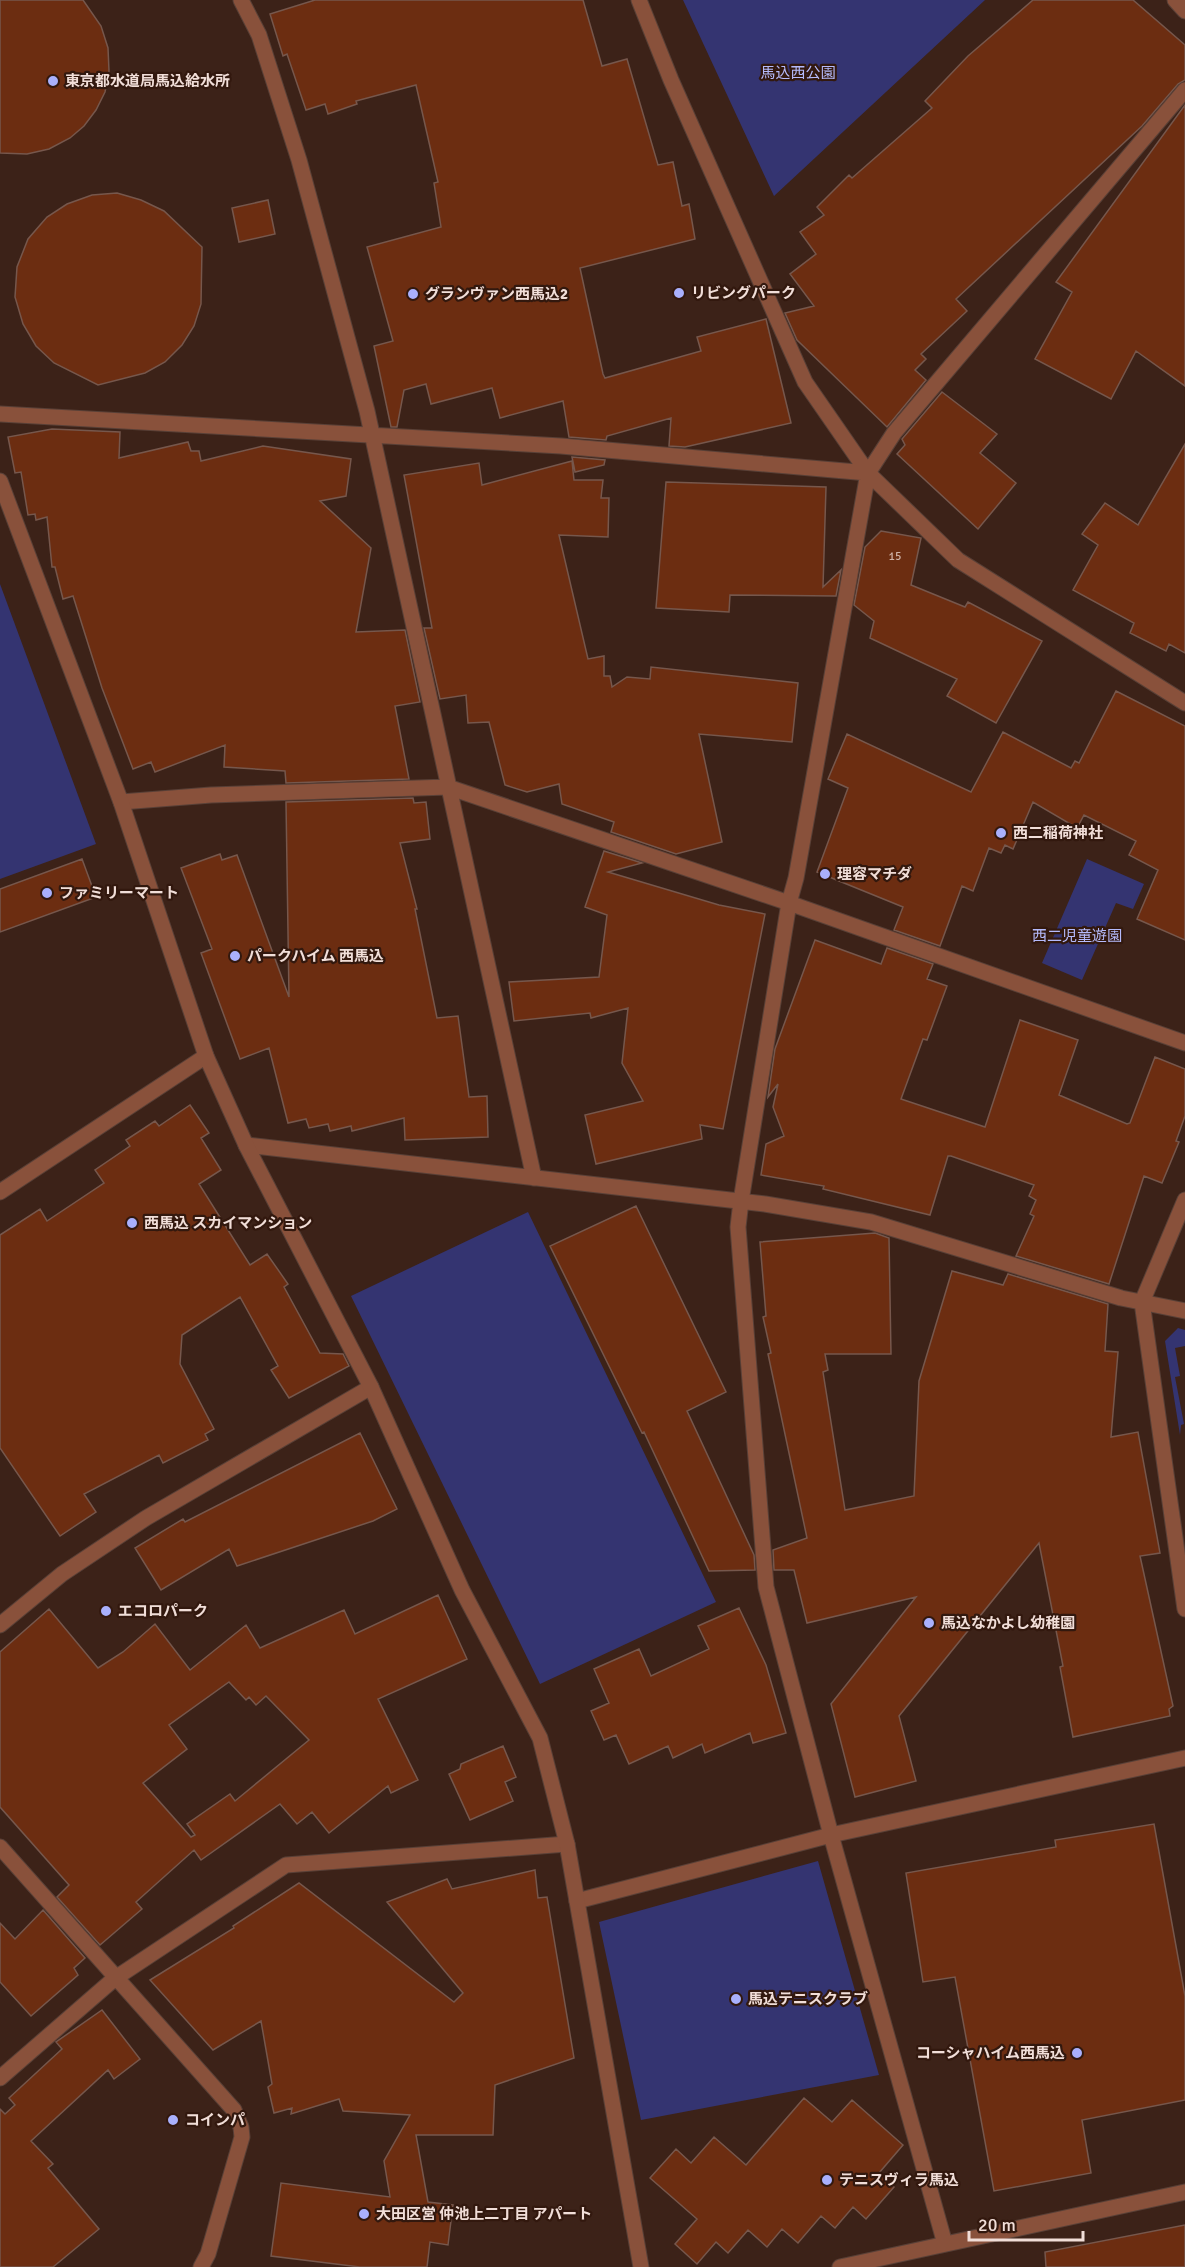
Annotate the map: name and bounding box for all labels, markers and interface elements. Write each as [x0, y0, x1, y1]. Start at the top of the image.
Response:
park label: 馬込西公園 [760, 64, 836, 82]
place label: 東京都水道局馬込給水所 [65, 72, 230, 90]
marker: 東京都水道局馬込給水所 [46, 74, 60, 88]
place label: リビングパーク [691, 284, 796, 302]
place label: グランヴァン西馬込2 [425, 285, 568, 303]
marker: リビングパーク [672, 286, 686, 300]
marker: グランヴァン西馬込2 [406, 287, 420, 301]
house number: 15 [889, 549, 901, 564]
place label: 西二稲荷神社 [1013, 824, 1103, 842]
marker: 西二稲荷神社 [994, 826, 1008, 840]
place label: 理容マチダ [837, 865, 912, 883]
marker: 理容マチダ [818, 867, 832, 881]
place label: ファミリーマート [59, 884, 179, 902]
marker: ファミリーマート [40, 886, 54, 900]
park label: 西二児童遊園 [1032, 927, 1122, 945]
place label: パークハイム 西馬込 [247, 947, 384, 965]
marker: パークハイム 西馬込 [228, 949, 242, 963]
place label: 西馬込 スカイマンション [144, 1214, 312, 1232]
marker: 西馬込 スカイマンション [125, 1216, 139, 1230]
place label: エコロパーク [118, 1602, 208, 1620]
marker: エコロパーク [99, 1604, 113, 1618]
place label: 馬込なかよし幼稚園 [941, 1614, 1075, 1632]
marker: 馬込なかよし幼稚園 [922, 1616, 936, 1630]
place label: 馬込テニスクラブ [748, 1990, 868, 2008]
marker: 馬込テニスクラブ [729, 1992, 743, 2006]
place label: コーシャハイム西馬込 [916, 2044, 1065, 2062]
marker: コーシャハイム西馬込 [1070, 2046, 1084, 2060]
place label: コインパ [185, 2111, 245, 2129]
marker: コインパ [166, 2113, 180, 2127]
place label: テニスヴィラ馬込 [839, 2171, 959, 2189]
marker: テニスヴィラ馬込 [820, 2173, 834, 2187]
scale bar [969, 2204, 1083, 2242]
place label: 大田区営 仲池上二丁目 アパート [376, 2205, 592, 2223]
marker: 大田区営 仲池上二丁目 アパート [357, 2207, 371, 2221]
text: 20 m [978, 2214, 1016, 2236]

